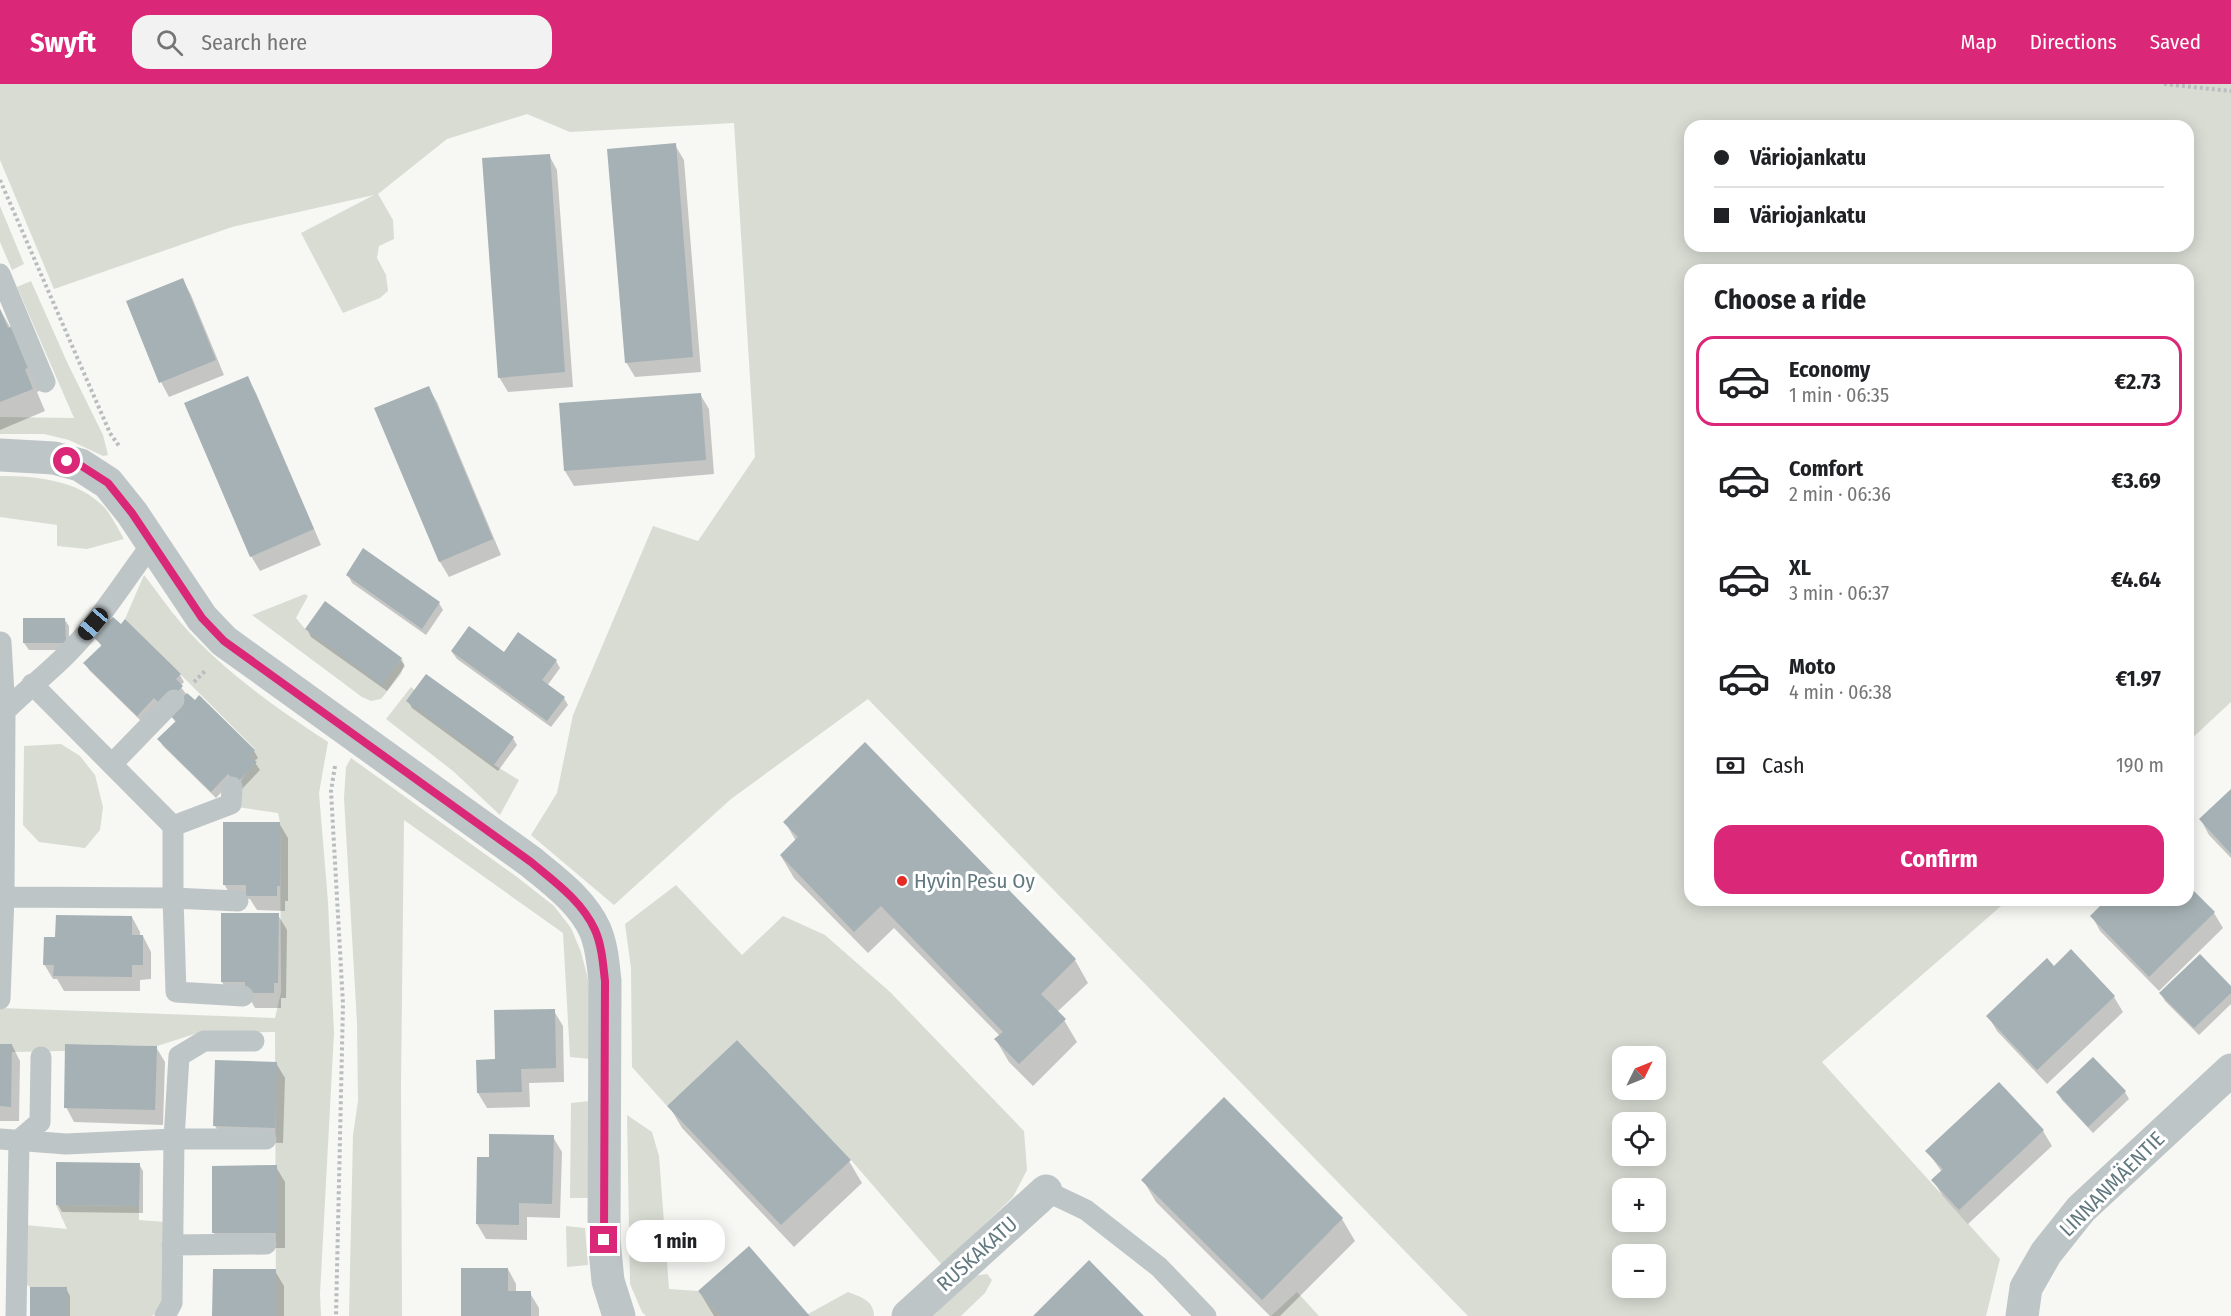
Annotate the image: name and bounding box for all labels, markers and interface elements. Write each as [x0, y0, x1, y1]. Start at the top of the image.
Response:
search box [132, 15, 552, 69]
text: Swyft [30, 26, 96, 59]
icon: search [153, 26, 186, 59]
text: Search here [201, 29, 307, 56]
text: Map [1960, 29, 1997, 55]
text: Directions [2030, 29, 2117, 55]
text: Saved [2150, 29, 2201, 55]
text: Väriojankatu [1750, 144, 1866, 171]
text: Väriojankatu [1750, 202, 1866, 229]
text: Choose a ride [1714, 284, 1866, 316]
icon: car [1717, 354, 1771, 408]
text: Economy [1789, 356, 1870, 383]
text: €2.73 [2114, 368, 2161, 395]
text: 1 min · 06:35 [1789, 383, 1889, 407]
route start [53, 447, 80, 474]
icon: car [1717, 453, 1771, 507]
text: Comfort [1789, 455, 1863, 482]
text: €3.69 [2111, 467, 2161, 494]
text: 2 min · 06:36 [1789, 482, 1891, 506]
icon: car [1717, 552, 1771, 606]
text: XL [1789, 554, 1811, 581]
text: €4.64 [2111, 566, 2161, 593]
text: 3 min · 06:37 [1789, 581, 1889, 605]
car [75, 604, 111, 644]
icon: car [1717, 651, 1771, 705]
text: Moto [1789, 653, 1836, 680]
text: €1.97 [2115, 665, 2161, 692]
text: 4 min · 06:38 [1789, 680, 1892, 704]
icon: cash [1714, 749, 1747, 782]
text: Cash [1762, 752, 1805, 779]
text: 190 m [2116, 753, 2164, 777]
button: Confirm [1714, 825, 2164, 894]
place label: Hyvin Pesu Oy [914, 868, 1036, 894]
marker: Hyvin Pesu Oy [895, 874, 909, 888]
north arrow [1612, 1046, 1666, 1100]
map controls [1612, 1046, 1666, 1298]
button: locate [1612, 1112, 1666, 1166]
street label: LINNANMÄENTIE [2054, 1126, 2170, 1242]
button: + [1612, 1178, 1666, 1232]
street label: RUSKAKATU [931, 1211, 1023, 1297]
callout: 1 min [625, 1219, 724, 1261]
route end [590, 1226, 617, 1253]
text: 1 min [654, 1229, 697, 1253]
button: − [1612, 1244, 1666, 1298]

